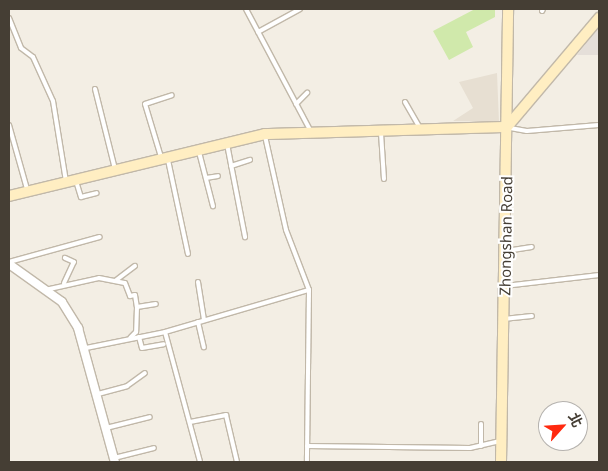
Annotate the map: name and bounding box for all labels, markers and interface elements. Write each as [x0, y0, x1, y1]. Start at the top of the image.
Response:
street label: Zhongshan Road [496, 176, 516, 296]
north arrow [538, 401, 588, 451]
text: 北 [564, 409, 588, 430]

